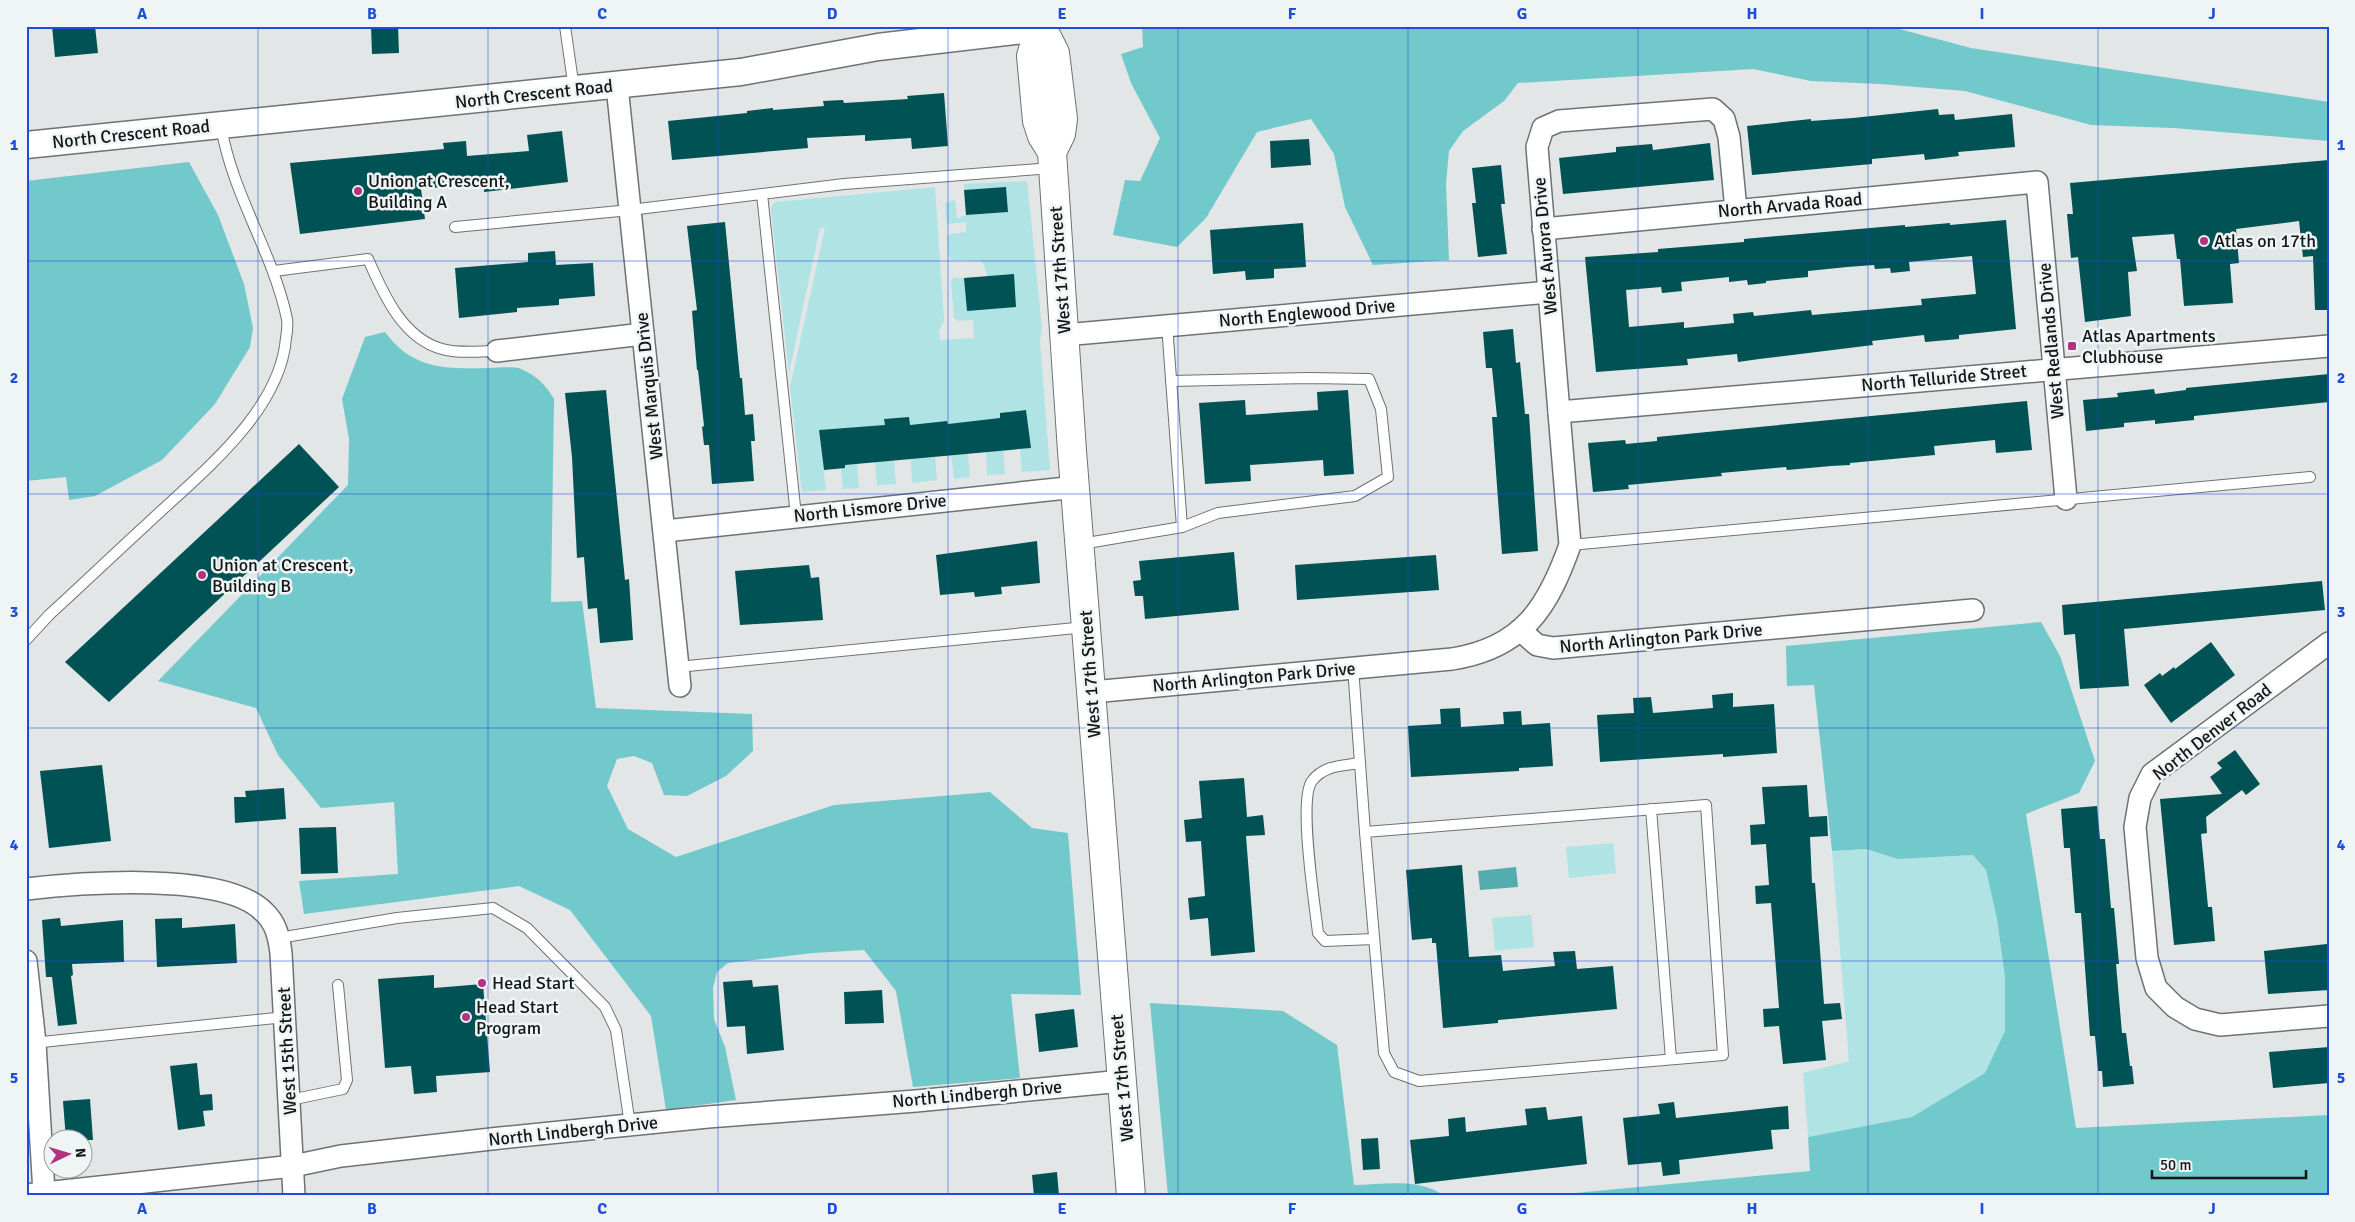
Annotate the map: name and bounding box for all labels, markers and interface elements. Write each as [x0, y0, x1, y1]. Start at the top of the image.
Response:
text: A [137, 4, 148, 24]
text: B [367, 4, 377, 24]
text: C [597, 4, 607, 24]
text: D [827, 4, 838, 24]
text: E [1057, 4, 1067, 24]
text: F [1288, 4, 1297, 24]
text: G [1517, 4, 1527, 24]
text: H [1747, 4, 1757, 24]
text: I [1979, 4, 1985, 24]
text: J [2208, 4, 2216, 24]
street label: North Crescent Road [454, 75, 614, 113]
street label: North Crescent Road [51, 115, 211, 153]
text: 1 [10, 135, 19, 155]
text: 1 [2337, 135, 2346, 155]
place label: Union at Crescent, Building A [368, 170, 510, 213]
street label: West Aurora Drive [1528, 176, 1562, 316]
marker: Union at Crescent, Building A [352, 185, 364, 197]
street label: North Arvada Road [1717, 188, 1863, 222]
street label: West 17th Street [1045, 205, 1075, 335]
place label: Atlas on 17th [2214, 230, 2316, 252]
marker: Atlas on 17th [2198, 235, 2210, 247]
street label: West Redlands Drive [2033, 262, 2069, 420]
street label: North Englewood Drive [1218, 294, 1396, 332]
street label: West Marquis Drive [630, 311, 668, 461]
place label: Atlas Apartments Clubhouse [2082, 325, 2216, 368]
marker: Atlas Apartments Clubhouse [2066, 340, 2078, 352]
street label: North Telluride Street [1860, 360, 2028, 396]
text: 2 [10, 368, 18, 388]
text: 2 [2337, 368, 2345, 388]
street label: North Lismore Drive [792, 489, 948, 527]
place label: Union at Crescent, Building B [212, 554, 354, 597]
marker: Union at Crescent, Building B [196, 569, 208, 581]
text: 3 [10, 602, 18, 622]
text: 3 [2337, 602, 2345, 622]
street label: West 17th Street [1075, 609, 1105, 739]
street label: North Arlington Park Drive [1559, 618, 1763, 658]
street label: North Arlington Park Drive [1152, 657, 1356, 697]
street label: North Denver Road [2148, 679, 2276, 785]
text: 4 [10, 835, 19, 855]
text: 4 [2337, 835, 2346, 855]
place label: Head Start [492, 972, 574, 994]
marker: Head Start [476, 977, 488, 989]
street label: West 15th Street [273, 986, 301, 1116]
place label: Head Start Program [476, 996, 558, 1039]
marker: Head Start Program [460, 1011, 472, 1023]
street label: West 17th Street [1105, 1013, 1139, 1143]
text: 5 [10, 1068, 18, 1088]
text: 5 [2337, 1068, 2345, 1088]
street label: North Lindbergh Drive [891, 1076, 1063, 1112]
street label: North Lindbergh Drive [487, 1111, 659, 1151]
north arrow [42, 1130, 92, 1180]
text: N [72, 1147, 89, 1159]
scale bar [2152, 1147, 2306, 1179]
text: 50 m [2160, 1156, 2191, 1174]
text: A [137, 1199, 148, 1219]
text: B [367, 1199, 377, 1219]
text: C [597, 1199, 607, 1219]
text: D [827, 1199, 838, 1219]
text: E [1057, 1199, 1067, 1219]
text: F [1288, 1199, 1297, 1219]
text: G [1517, 1199, 1527, 1219]
text: H [1747, 1199, 1757, 1219]
text: I [1979, 1199, 1985, 1219]
text: J [2208, 1199, 2216, 1219]

